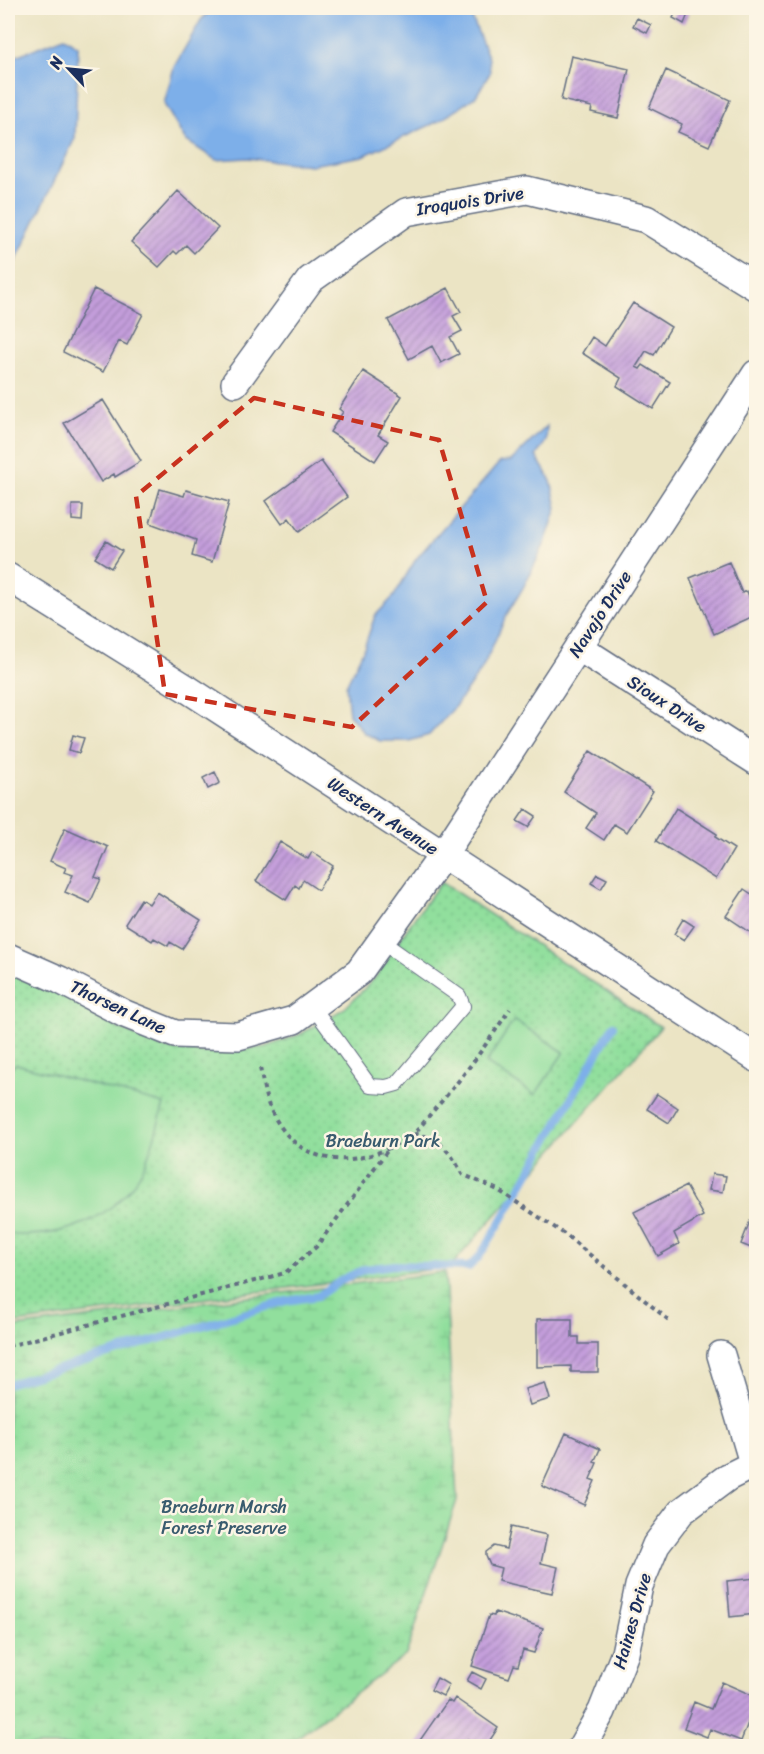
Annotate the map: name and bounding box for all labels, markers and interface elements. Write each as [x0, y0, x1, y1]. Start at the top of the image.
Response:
north arrow [39, 39, 99, 99]
text: N [40, 50, 72, 75]
street label: Iroquois Drive [413, 177, 526, 225]
street label: Navajo Drive [560, 564, 640, 664]
street label: Sioux Drive [621, 666, 713, 742]
street label: Western Avenue [321, 768, 445, 864]
street label: Thorsen Lane [64, 971, 172, 1043]
park label: Braeburn Park [326, 1125, 440, 1157]
park label: Braeburn Marsh Forest Preserve [161, 1491, 287, 1544]
street label: Haines Drive [603, 1569, 661, 1673]

